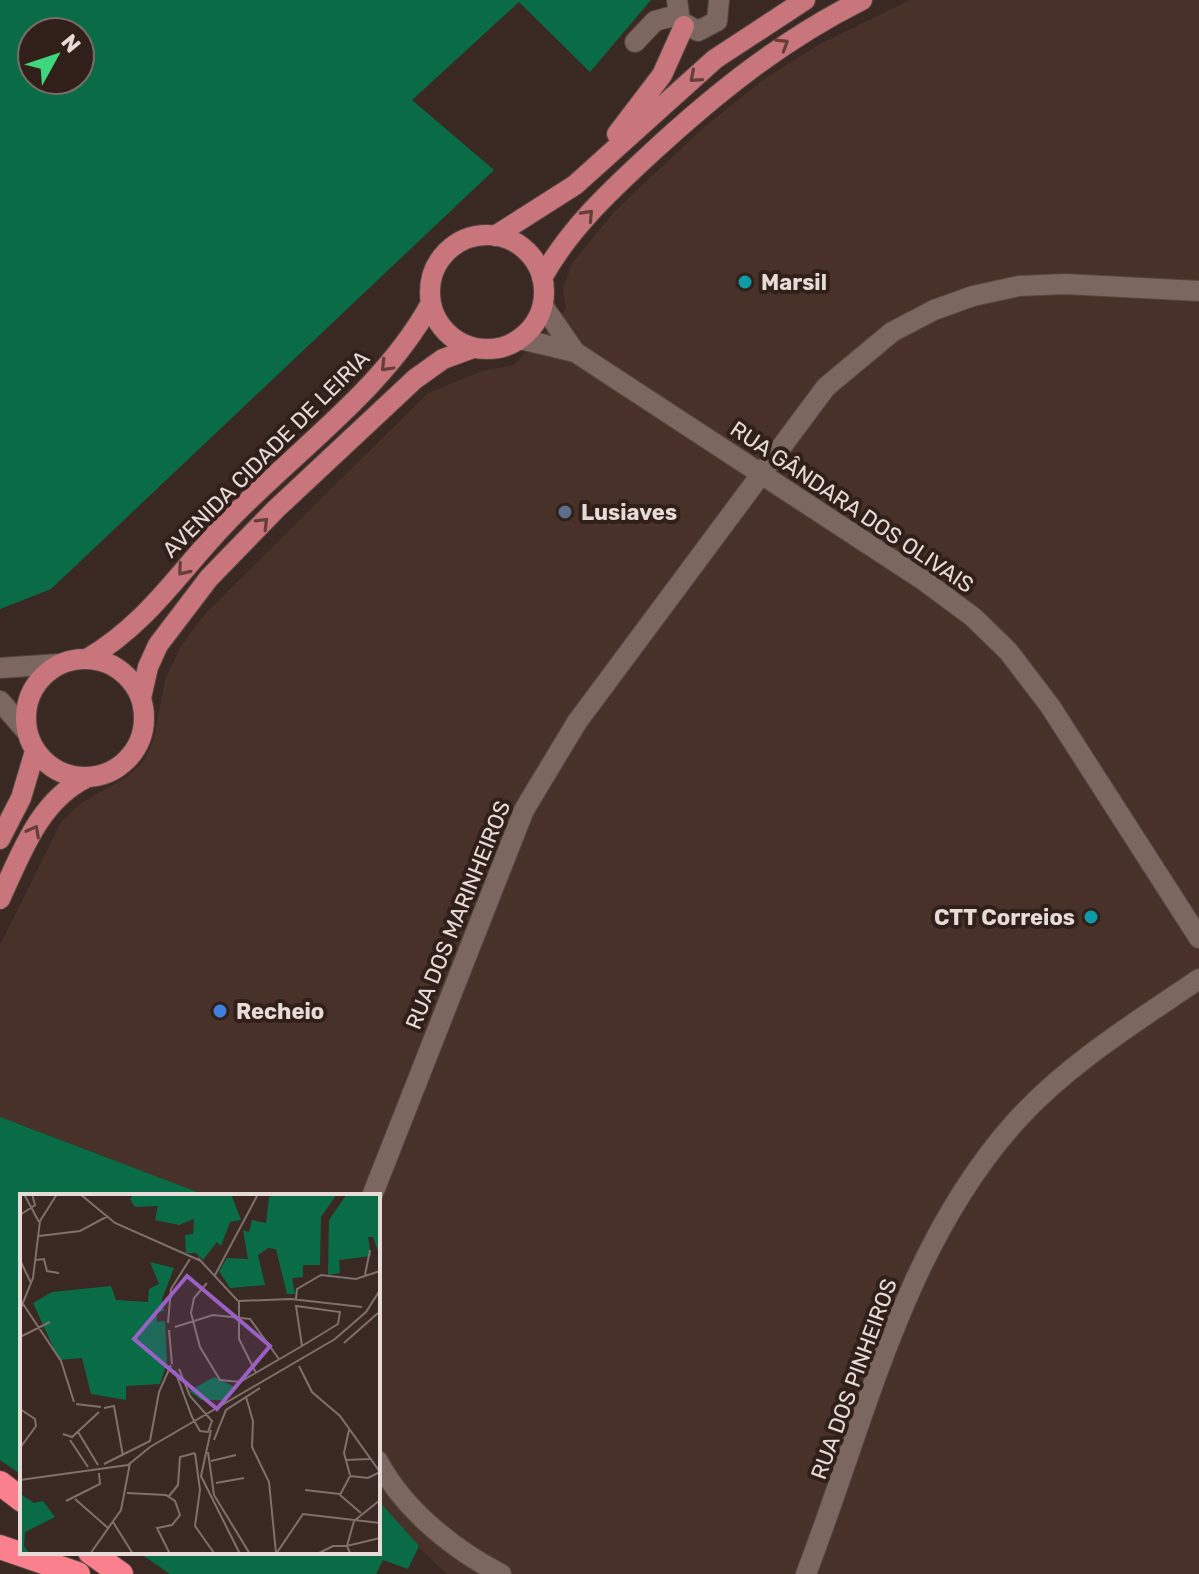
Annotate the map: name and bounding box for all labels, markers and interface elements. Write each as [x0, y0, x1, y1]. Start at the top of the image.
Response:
north arrow [16, 16, 96, 96]
text: N [56, 29, 86, 58]
one-way arrow [774, 39, 789, 54]
one-way arrow [689, 67, 704, 81]
one-way arrow [579, 210, 594, 224]
place label: Marsil [761, 269, 827, 296]
marker: Marsil [736, 273, 754, 291]
street label: AVENIDA CIDADE DE LEIRIA [157, 345, 375, 563]
one-way arrow [381, 357, 395, 371]
street label: RUA GÂNDARA DOS OLIVAIS [725, 415, 979, 599]
place label: Lusiaves [581, 499, 677, 526]
marker: Lusiaves [556, 503, 574, 521]
one-way arrow [254, 518, 268, 532]
one-way arrow [178, 561, 193, 576]
street label: RUA DOS MARINHEIROS [400, 797, 516, 1033]
one-way arrow [25, 825, 40, 839]
place label: CTT Correios [934, 904, 1075, 931]
marker: CTT Correios [1082, 908, 1100, 926]
place label: Recheio [236, 998, 324, 1025]
marker: Recheio [211, 1002, 229, 1020]
inset map [20, 1194, 380, 1554]
street label: RUA DOS PINHEIROS [805, 1275, 903, 1483]

